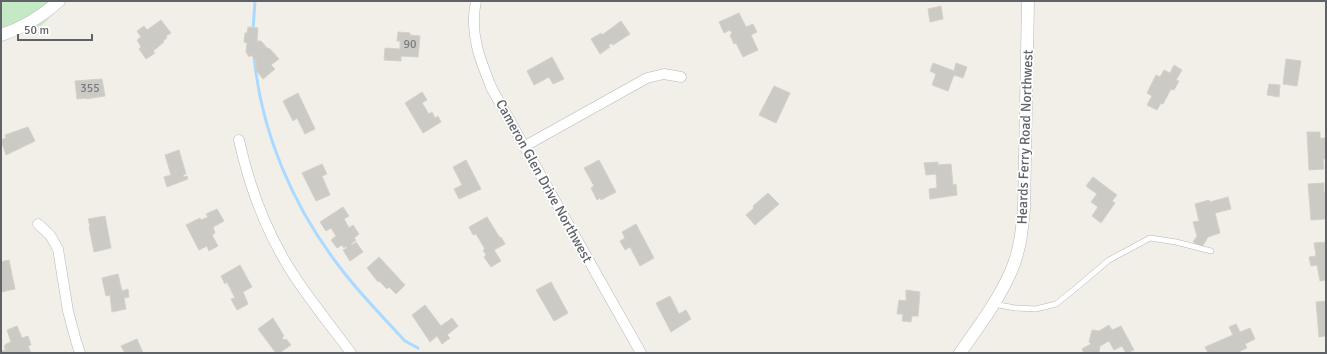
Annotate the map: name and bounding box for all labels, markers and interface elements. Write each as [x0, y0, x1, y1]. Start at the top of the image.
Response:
scale bar [18, 16, 92, 42]
text: 50 m [24, 23, 49, 38]
house number: 90 [404, 37, 416, 52]
street label: Heards Ferry Road Northwest [1013, 49, 1037, 225]
house number: 355 [80, 81, 100, 96]
street label: Cameron Glen Drive Northwest [492, 96, 596, 266]

